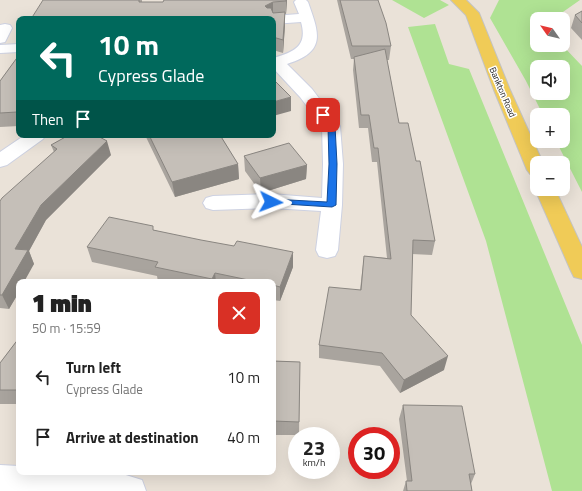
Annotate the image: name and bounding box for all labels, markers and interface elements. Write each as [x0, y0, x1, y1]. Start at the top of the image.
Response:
north arrow [530, 12, 570, 52]
map controls [530, 12, 570, 196]
text: 10 m [98, 23, 159, 66]
icon: left [32, 32, 84, 84]
button: sound [530, 60, 570, 100]
text: Cypress Glade [98, 62, 204, 89]
street label: Bankton Road [487, 65, 520, 119]
pin [306, 98, 340, 132]
icon: arrive [312, 104, 334, 126]
text: Then [32, 108, 64, 131]
icon: arrive [72, 108, 94, 130]
button: + [530, 108, 570, 148]
button: − [530, 156, 570, 196]
position arrow [250, 181, 292, 223]
text: 1 min [32, 285, 92, 321]
button: close [218, 292, 260, 334]
text: 50 m · 15:59 [32, 318, 101, 338]
text: Turn left [66, 356, 121, 379]
icon: left [32, 366, 54, 388]
text: 10 m [227, 366, 260, 389]
text: Cypress Glade [66, 379, 143, 399]
icon: arrive [32, 426, 54, 448]
text: Arrive at destination [66, 426, 199, 449]
text: 40 m [227, 426, 260, 449]
speed limit sign: 30 [348, 427, 400, 479]
text: 23 [303, 432, 325, 463]
text: km/h [303, 455, 325, 470]

